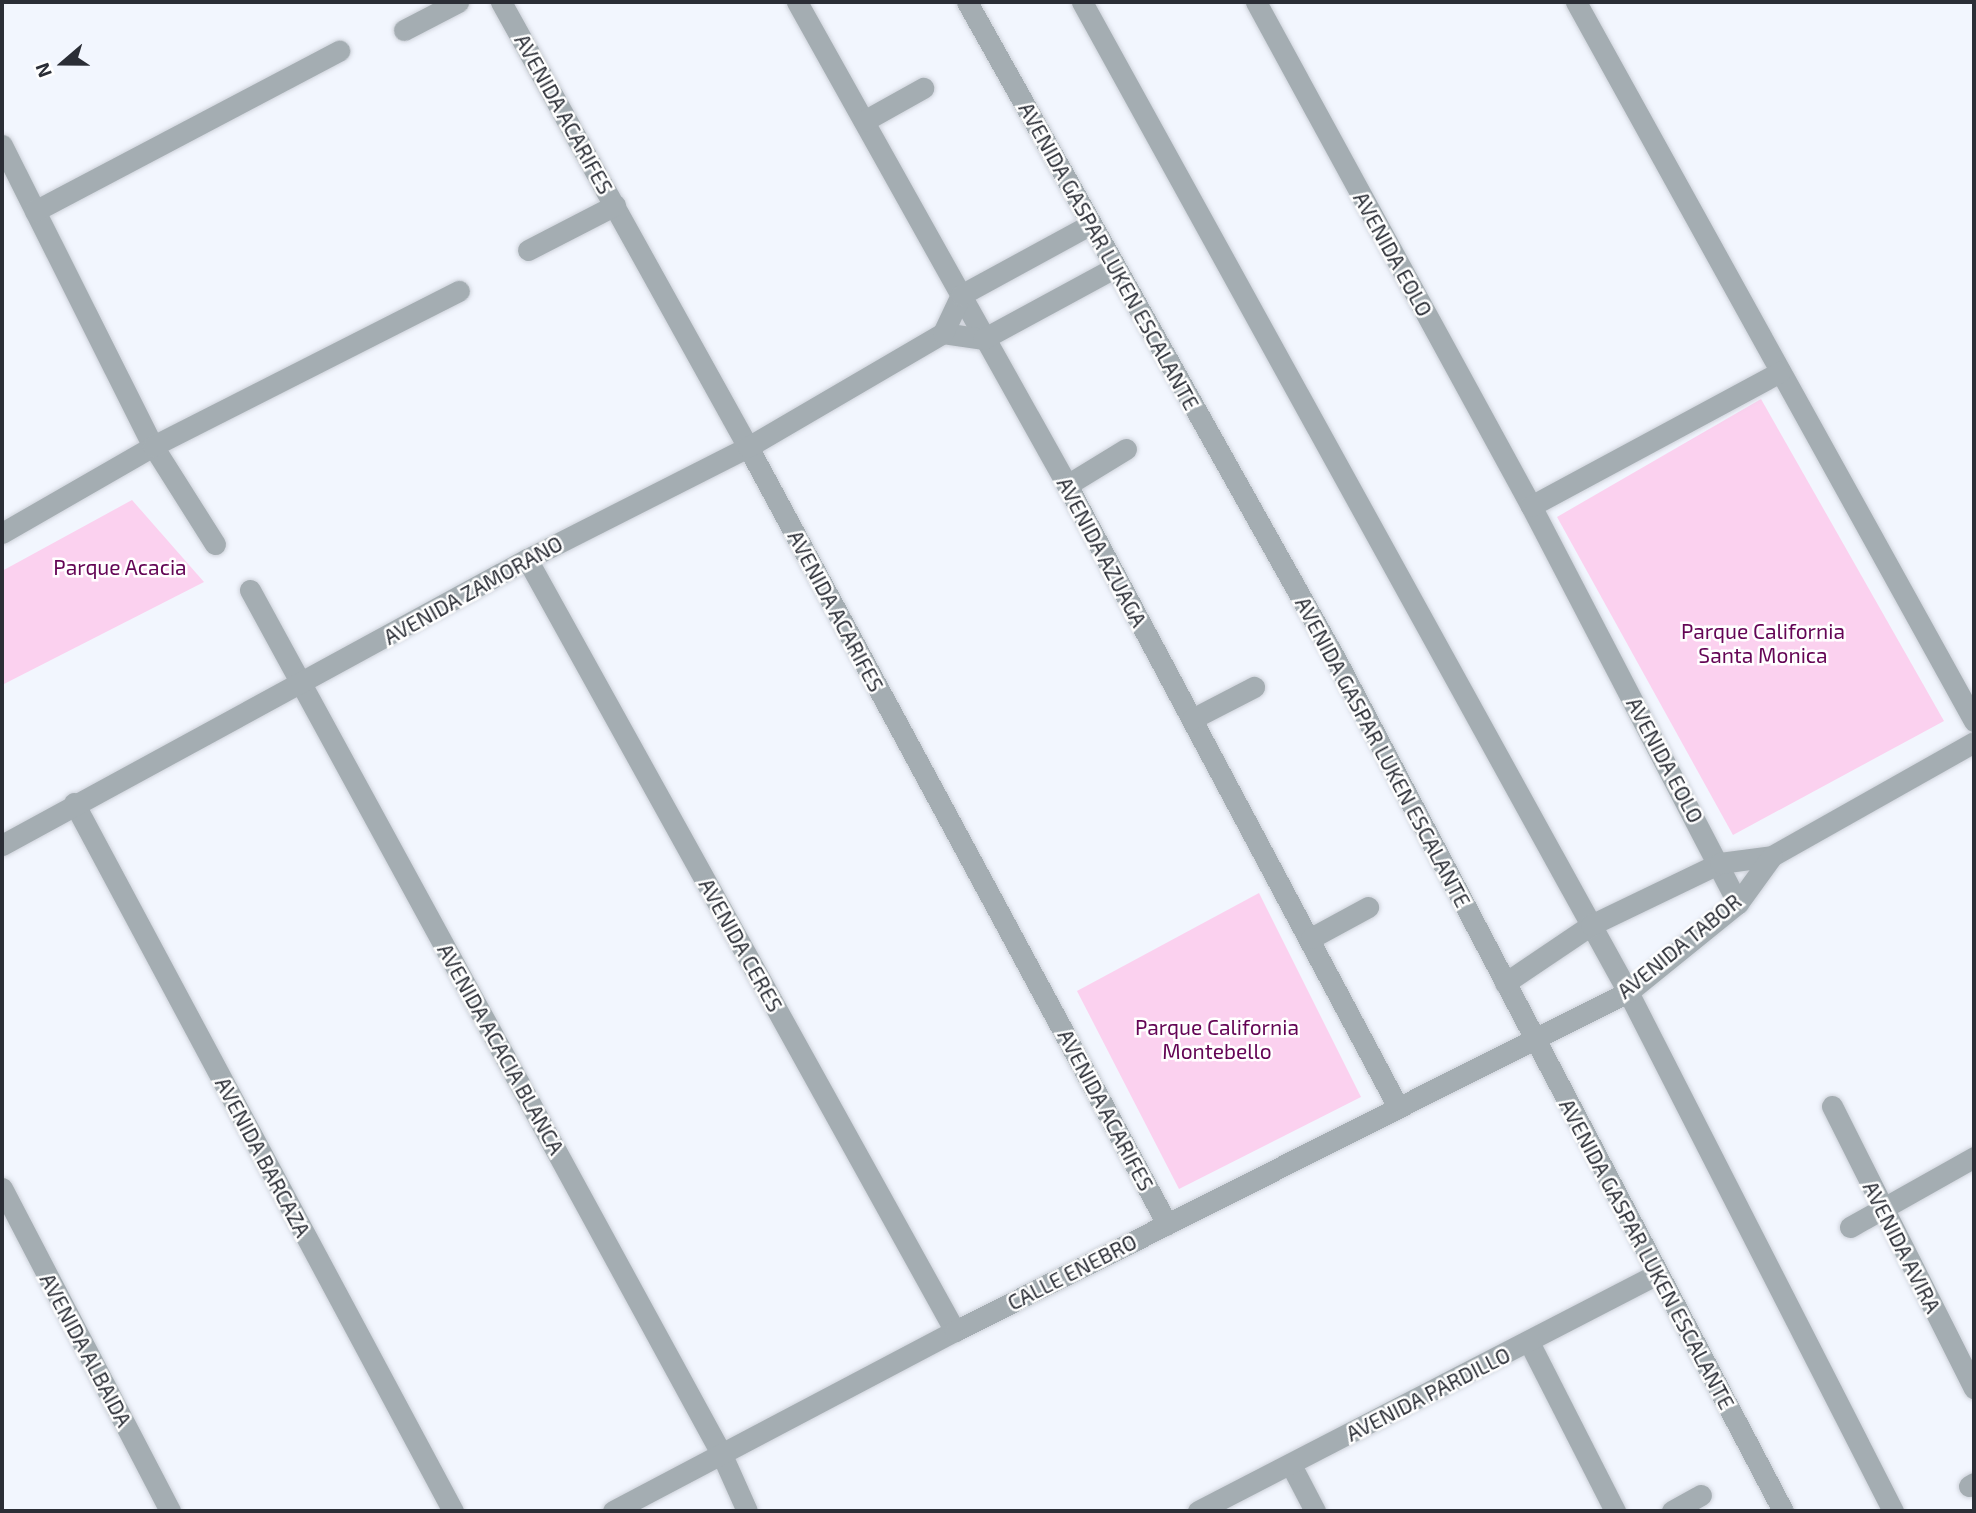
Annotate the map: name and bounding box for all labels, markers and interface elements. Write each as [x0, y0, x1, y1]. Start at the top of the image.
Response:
north arrow [28, 28, 98, 98]
street label: AVENIDA ACARIFES [509, 29, 619, 199]
text: N [30, 60, 56, 81]
street label: AVENIDA GASPAR LUKEN ESCALANTE [1014, 98, 1204, 414]
street label: AVENIDA EOLO [1348, 187, 1438, 321]
street label: AVENIDA AZUAGA [1052, 472, 1152, 632]
street label: AVENIDA ACARIFES [783, 526, 889, 696]
street label: AVENIDA ZAMORANO [379, 530, 567, 650]
park label: Parque Acacia [53, 554, 187, 580]
street label: AVENIDA GASPAR LUKEN ESCALANTE [1290, 592, 1476, 912]
park label: Parque California Santa Monica [1681, 618, 1845, 668]
street label: AVENIDA EOLO [1621, 693, 1709, 827]
street label: AVENIDA CERES [694, 874, 788, 1016]
street label: AVENIDA TABOR [1612, 888, 1746, 1004]
street label: AVENIDA ACACIA BLANCA [432, 939, 570, 1159]
park label: Parque California Montebello [1135, 1014, 1299, 1064]
street label: AVENIDA ACARIFES [1053, 1025, 1159, 1195]
street label: AVENIDA BARCAZA [210, 1073, 316, 1241]
street label: AVENIDA GASPAR LUKEN ESCALANTE [1554, 1094, 1740, 1414]
street label: AVENIDA AVIRA [1858, 1176, 1946, 1318]
street label: CALLE ENEBRO [1003, 1229, 1141, 1315]
street label: AVENIDA ALBAIDA [35, 1269, 137, 1431]
street label: AVENIDA PARDILLO [1342, 1342, 1514, 1446]

